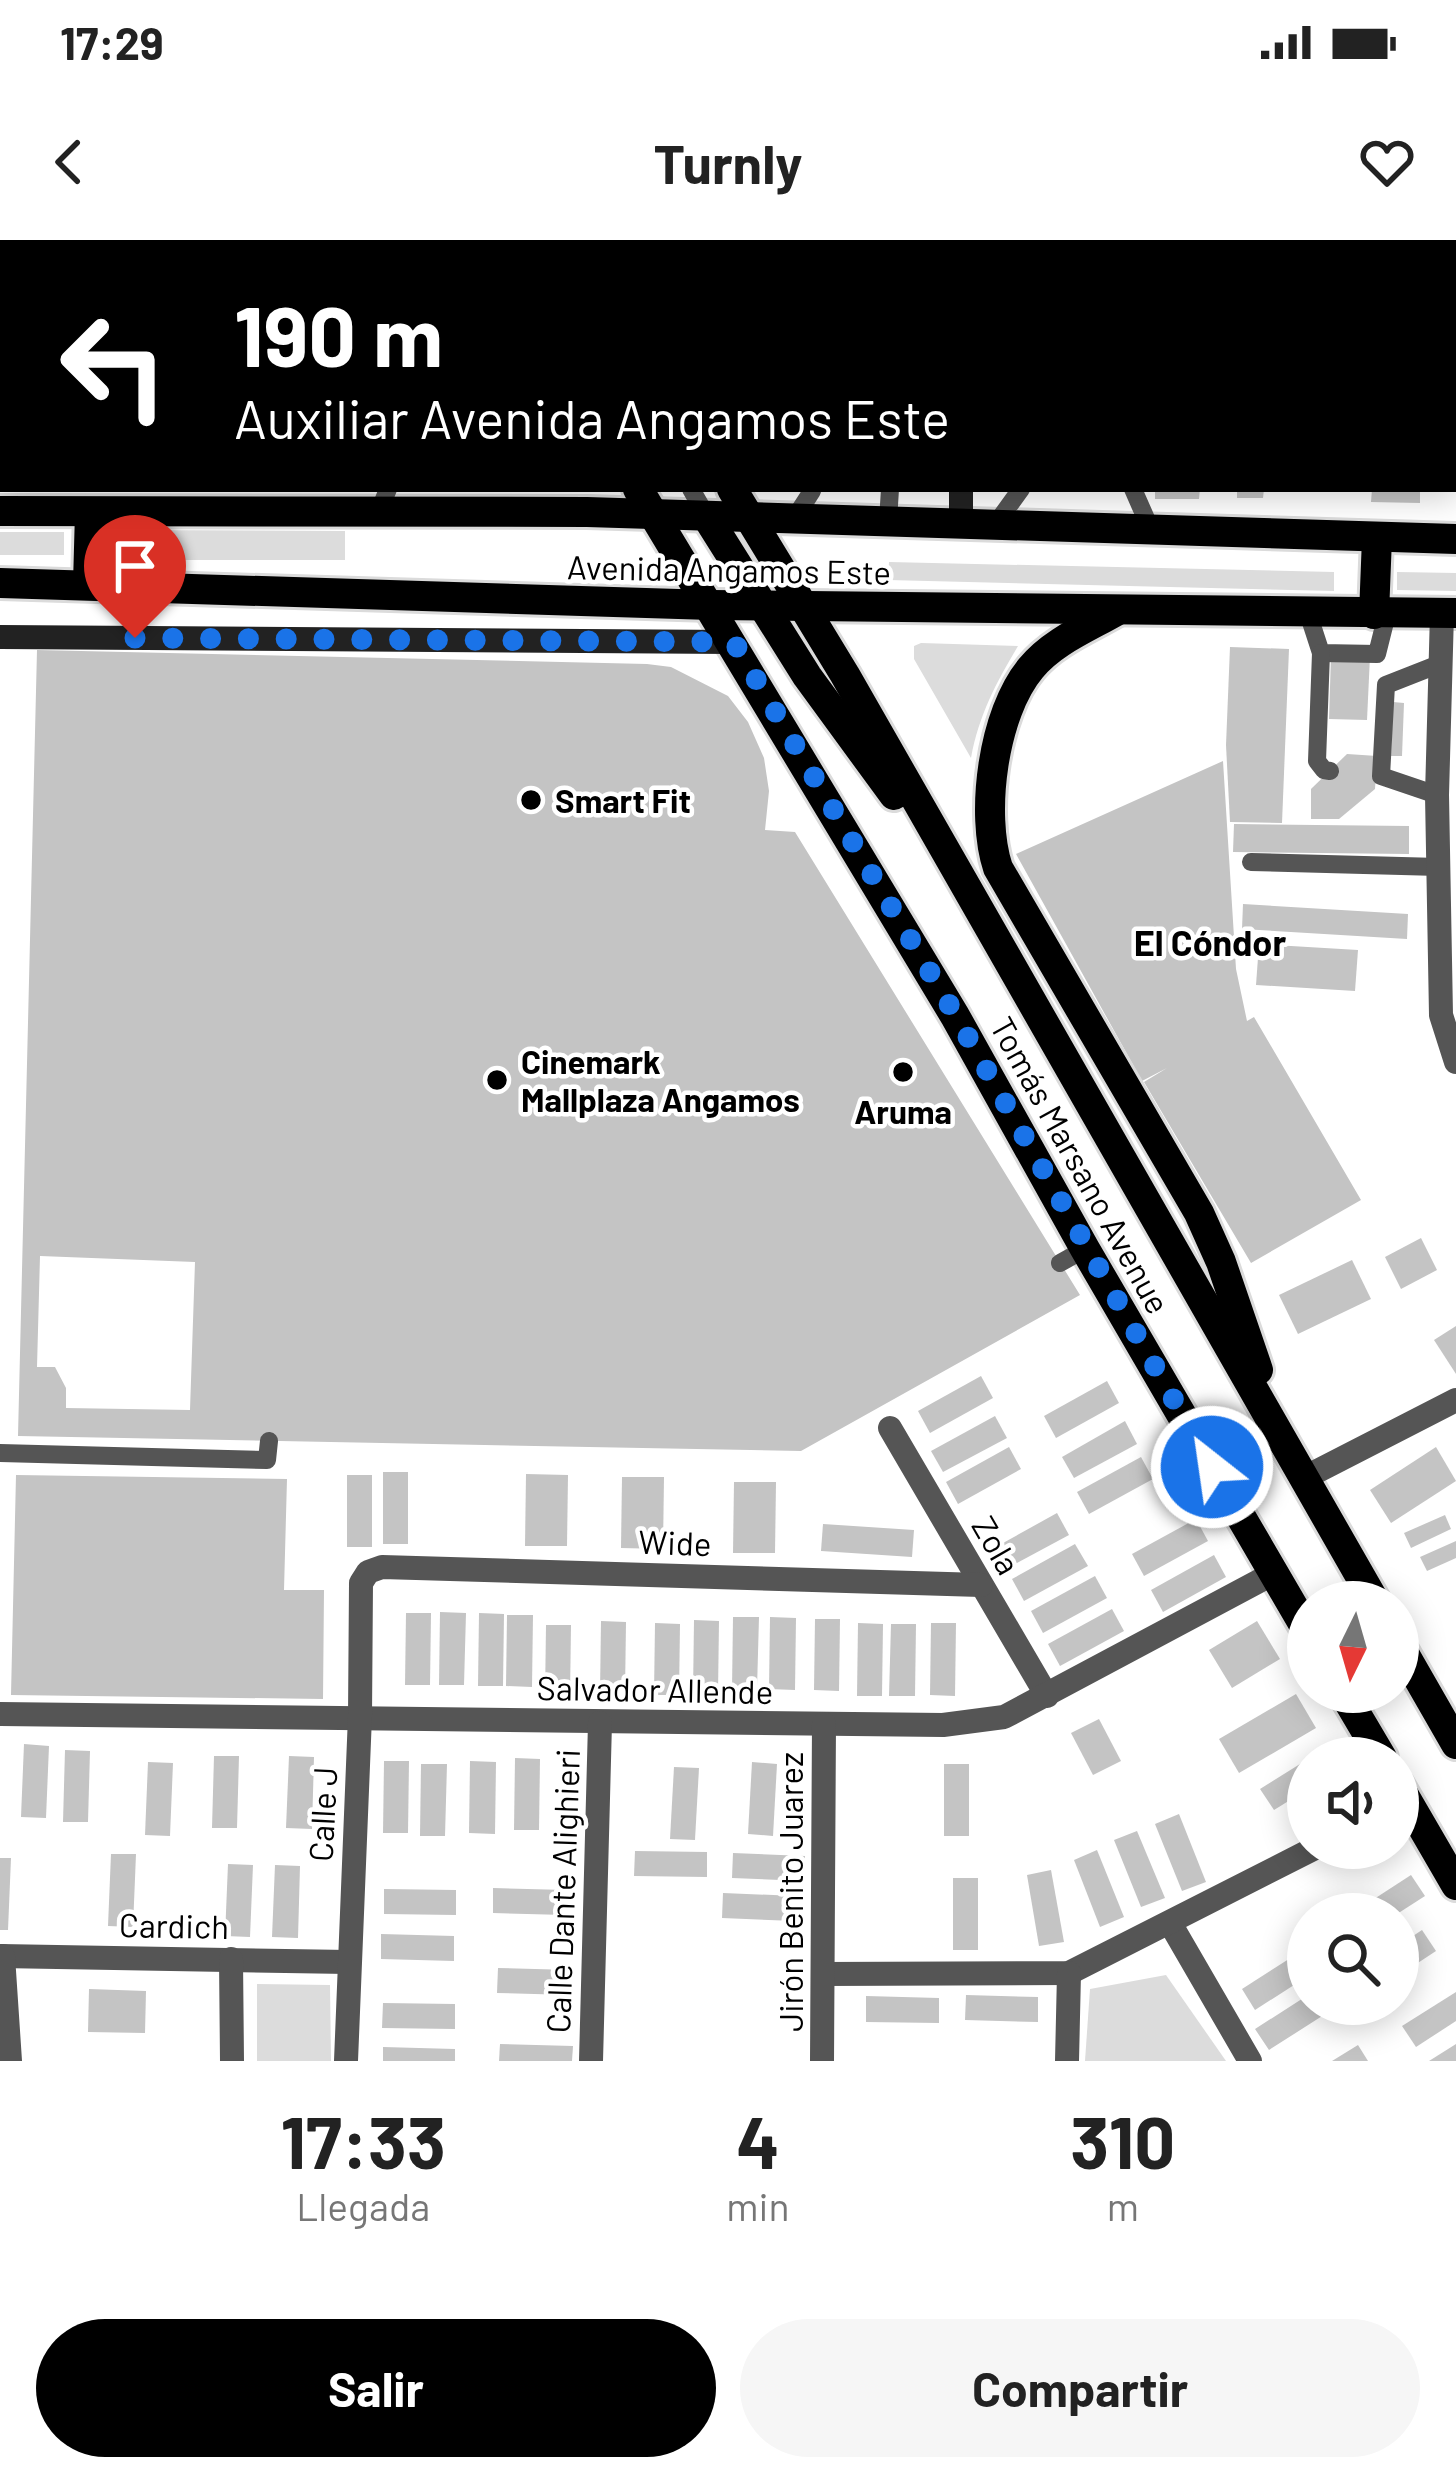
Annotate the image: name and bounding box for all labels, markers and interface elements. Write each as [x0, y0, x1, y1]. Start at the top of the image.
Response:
text: 17:29 [60, 15, 164, 69]
icon: back [36, 129, 102, 195]
icon: heart [1354, 129, 1420, 195]
text: Turnly [653, 130, 803, 195]
text: 190 m [234, 283, 443, 384]
icon: left [36, 288, 192, 444]
text: Auxiliar Avenida Angamos Este [234, 385, 950, 450]
pin [84, 515, 186, 638]
icon: arrive [102, 533, 168, 599]
street label: Avenida Angamos Este [567, 546, 891, 592]
place label: Smart Fit [555, 780, 691, 820]
marker: Smart Fit [518, 787, 544, 813]
district label: El Cóndor [1134, 920, 1286, 963]
street label: Tomás Marsano Avenue [983, 1010, 1179, 1320]
place label: Cinemark Mallplaza Angamos [521, 1041, 800, 1119]
marker: Aruma [890, 1059, 916, 1085]
marker: Cinemark Mallplaza Angamos [484, 1067, 510, 1093]
place label: Aruma [854, 1091, 952, 1131]
position arrow [1149, 1404, 1275, 1530]
street label: Zola [965, 1509, 1029, 1581]
street label: Wide [638, 1521, 712, 1563]
north arrow [1287, 1581, 1419, 1713]
map controls [1287, 1581, 1419, 2025]
street label: Salvador Allende [536, 1667, 774, 1711]
button: sound [1287, 1737, 1419, 1869]
street label: Calle Dante Alighieri [537, 1748, 587, 2034]
street label: Jirón Benito Juarez [770, 1752, 810, 2032]
street label: Calle J [300, 1765, 344, 1863]
button: search [1287, 1893, 1419, 2025]
street label: Cardich [119, 1904, 229, 1946]
text: 17:33 [281, 2097, 446, 2183]
text: 4 [736, 2097, 780, 2183]
text: 310 [1070, 2097, 1175, 2183]
text: Llegada [296, 2182, 430, 2229]
text: min [726, 2182, 790, 2229]
text: m [1107, 2182, 1139, 2229]
button: Salir [36, 2319, 716, 2457]
button: Compartir [740, 2319, 1420, 2457]

